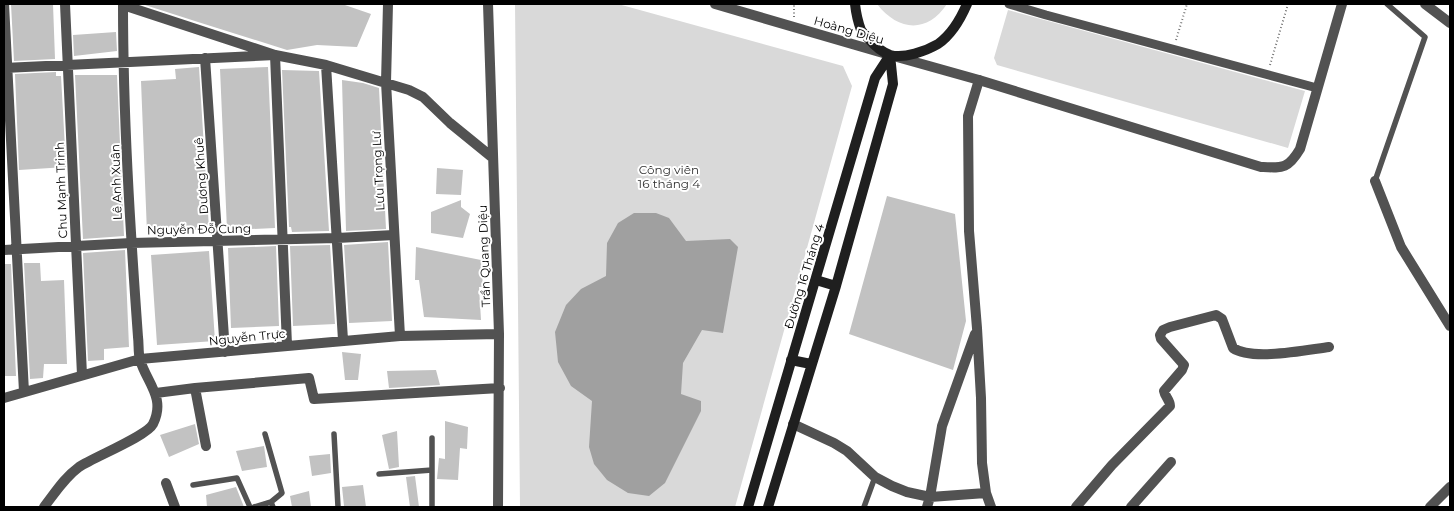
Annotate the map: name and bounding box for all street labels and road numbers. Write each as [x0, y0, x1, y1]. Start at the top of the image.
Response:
street label: Hoàng Diệu [812, 13, 886, 47]
street label: Lưu Trọng Lư [368, 131, 388, 211]
street label: Dương Khuê [191, 137, 211, 215]
street label: Chu Mạnh Trinh [52, 141, 70, 239]
street label: Lê Anh Xuân [107, 144, 125, 220]
street label: Trần Quang Diệu [475, 205, 493, 307]
street label: Nguyễn Đỗ Cung [147, 221, 251, 237]
street label: Đường 16 Tháng 4 [781, 222, 827, 330]
street label: Nguyễn Trực [208, 325, 286, 348]

